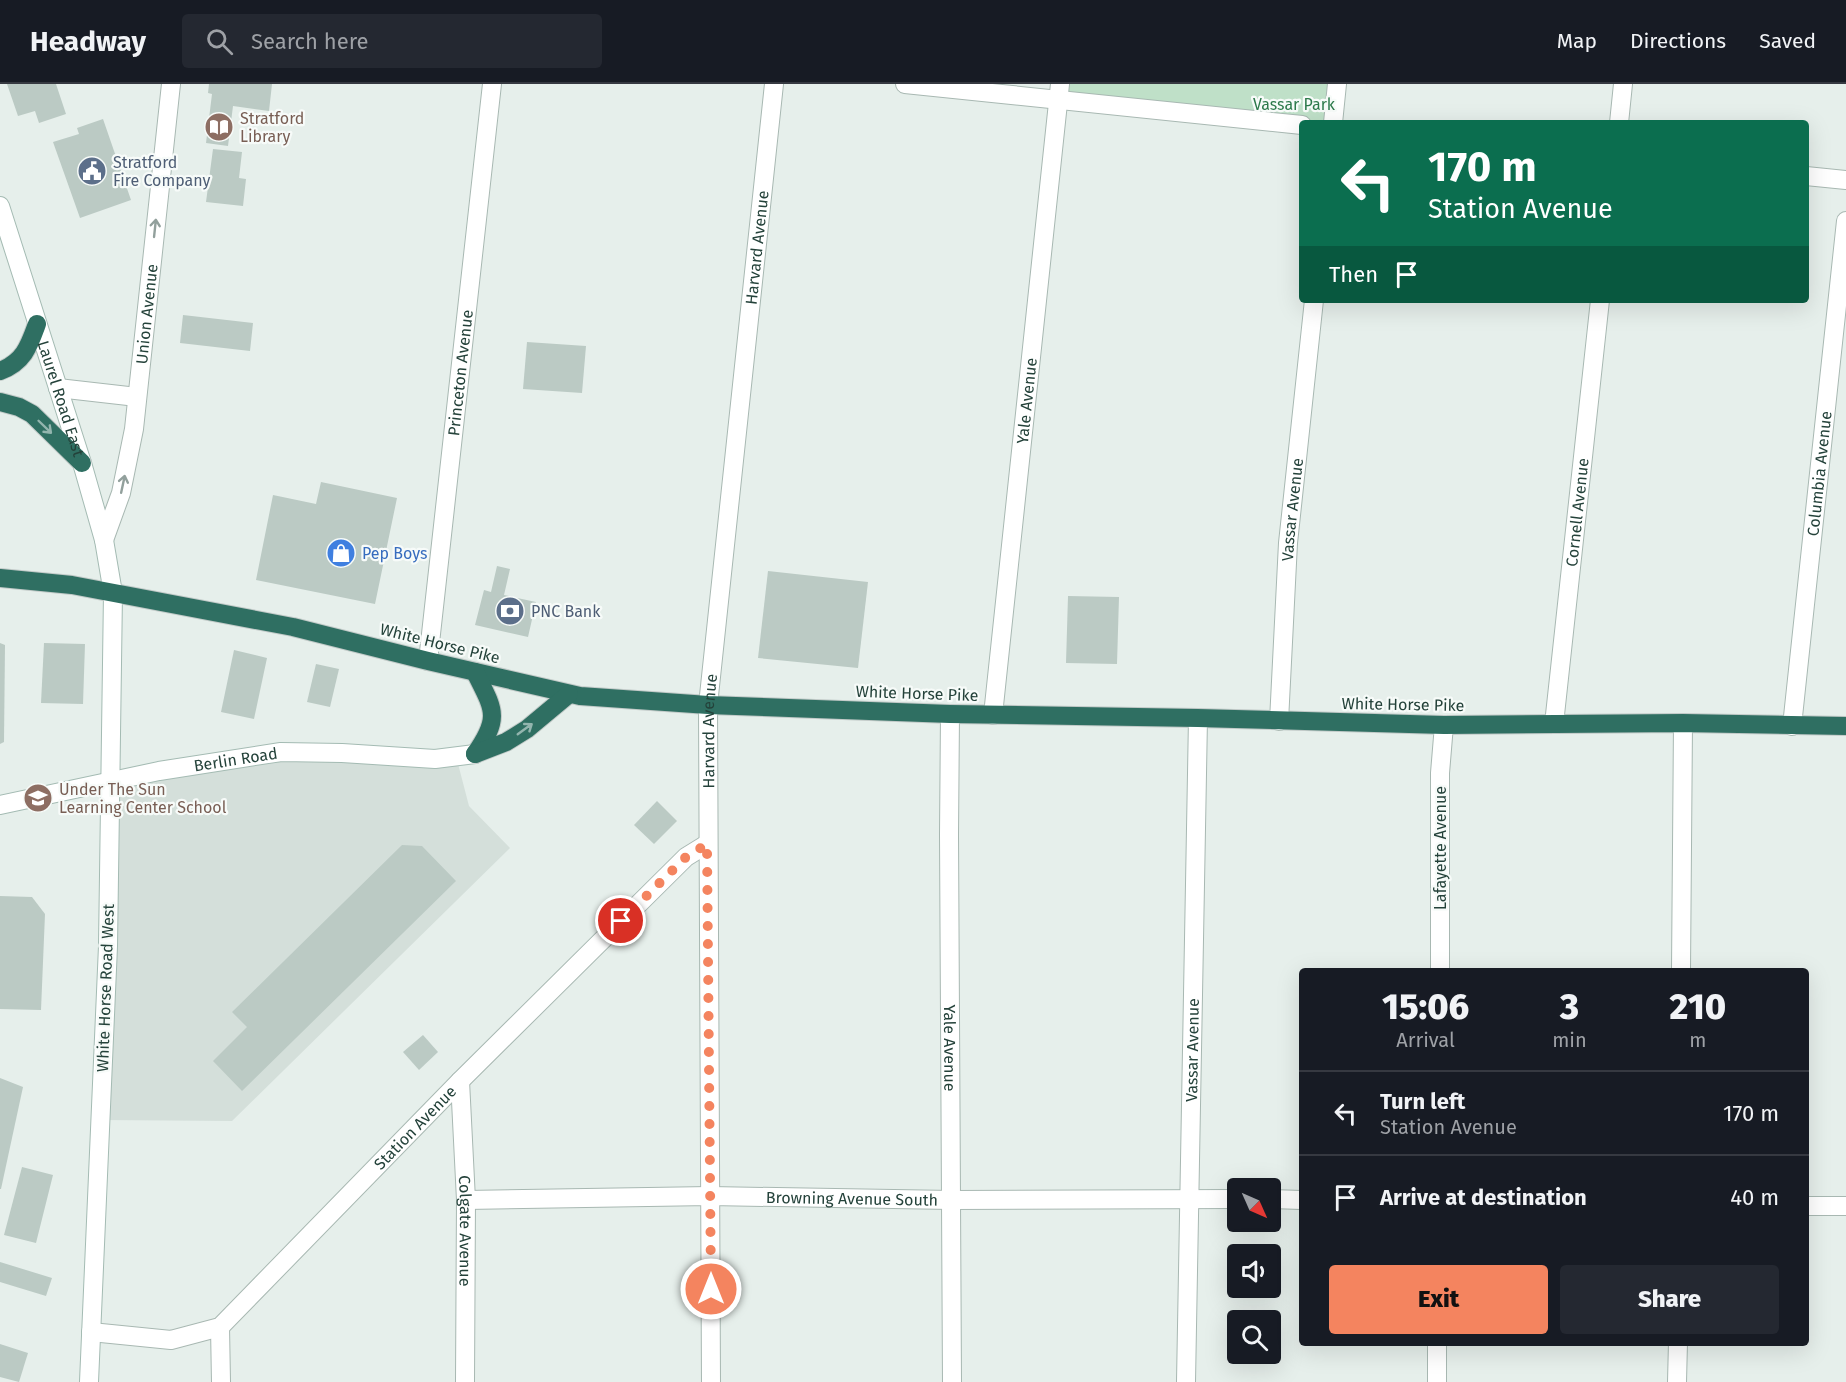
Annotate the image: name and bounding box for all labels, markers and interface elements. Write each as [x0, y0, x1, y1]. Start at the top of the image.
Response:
search box [182, 14, 602, 68]
text: Headway [30, 25, 146, 58]
icon: search [203, 25, 236, 58]
text: Search here [251, 28, 369, 55]
text: Map [1557, 28, 1597, 54]
text: Directions [1630, 28, 1726, 54]
text: Saved [1759, 28, 1816, 54]
park label: Vassar Park [1253, 95, 1336, 114]
place label: Stratford Library [240, 109, 304, 146]
library icon: Stratford Library [203, 111, 235, 143]
text: 170 m [1428, 142, 1537, 192]
icon: left [1329, 144, 1407, 222]
place label: Stratford Fire Company [113, 153, 210, 190]
public building icon: Stratford Fire Company [76, 155, 108, 187]
street label: Harvard Avenue [742, 190, 773, 306]
text: Station Avenue [1428, 193, 1613, 225]
one-way arrow [150, 219, 161, 239]
icon: arrive [1390, 258, 1423, 291]
text: Then [1329, 261, 1378, 288]
street label: Union Avenue [132, 263, 162, 365]
street label: Princeton Avenue [444, 309, 477, 437]
street label: Laurel Road East [34, 338, 88, 459]
street label: Yale Avenue [1013, 357, 1041, 445]
street label: Columbia Avenue [1803, 410, 1836, 537]
one-way arrow [37, 419, 52, 434]
street label: Vassar Avenue [1278, 457, 1307, 562]
street label: Cornell Avenue [1562, 457, 1593, 568]
one-way arrow [118, 475, 129, 494]
shop icon: Pep Boys [325, 537, 357, 569]
place label: Pep Boys [362, 544, 428, 563]
bank icon: PNC Bank [494, 595, 526, 627]
place label: PNC Bank [531, 602, 601, 621]
street label: White Horse Pike [378, 619, 502, 668]
street label: Harvard Avenue [699, 673, 721, 788]
street label: White Horse Pike [855, 682, 979, 705]
street label: White Horse Pike [1341, 694, 1465, 715]
one-way arrow [517, 723, 533, 735]
street label: Berlin Road [192, 744, 279, 775]
place label: Under The Sun Learning Center School [59, 780, 227, 817]
school or university icon: Under The Sun Learning Center School [22, 782, 54, 814]
street label: Lafayette Avenue [1431, 786, 1450, 910]
pin [595, 895, 646, 946]
street label: White Horse Road West [93, 903, 118, 1072]
icon: arrive [604, 904, 637, 937]
text: 15:06 [1382, 985, 1469, 1029]
text: 3 [1560, 985, 1579, 1029]
text: 210 [1670, 985, 1726, 1029]
street label: Vassar Avenue [1182, 998, 1203, 1102]
street label: Yale Avenue [940, 1005, 959, 1091]
text: Arrival [1396, 1028, 1455, 1052]
text: min [1552, 1028, 1587, 1052]
text: m [1689, 1028, 1706, 1052]
street label: Station Avenue [370, 1082, 460, 1174]
text: Turn left [1380, 1088, 1465, 1115]
icon: left [1329, 1097, 1362, 1130]
text: 170 m [1723, 1100, 1779, 1127]
text: Station Avenue [1380, 1115, 1517, 1139]
street label: Colgate Avenue [455, 1175, 475, 1286]
north arrow [1227, 1178, 1281, 1232]
map controls [1227, 1178, 1281, 1364]
icon: arrive [1329, 1181, 1362, 1214]
text: Arrive at destination [1380, 1184, 1587, 1211]
text: 40 m [1730, 1184, 1779, 1211]
street label: Browning Avenue South [766, 1188, 938, 1210]
button: sound [1227, 1244, 1281, 1298]
position arrow [679, 1257, 743, 1321]
button: Exit [1329, 1265, 1548, 1334]
button: Share [1560, 1265, 1779, 1334]
button: search [1227, 1310, 1281, 1364]

